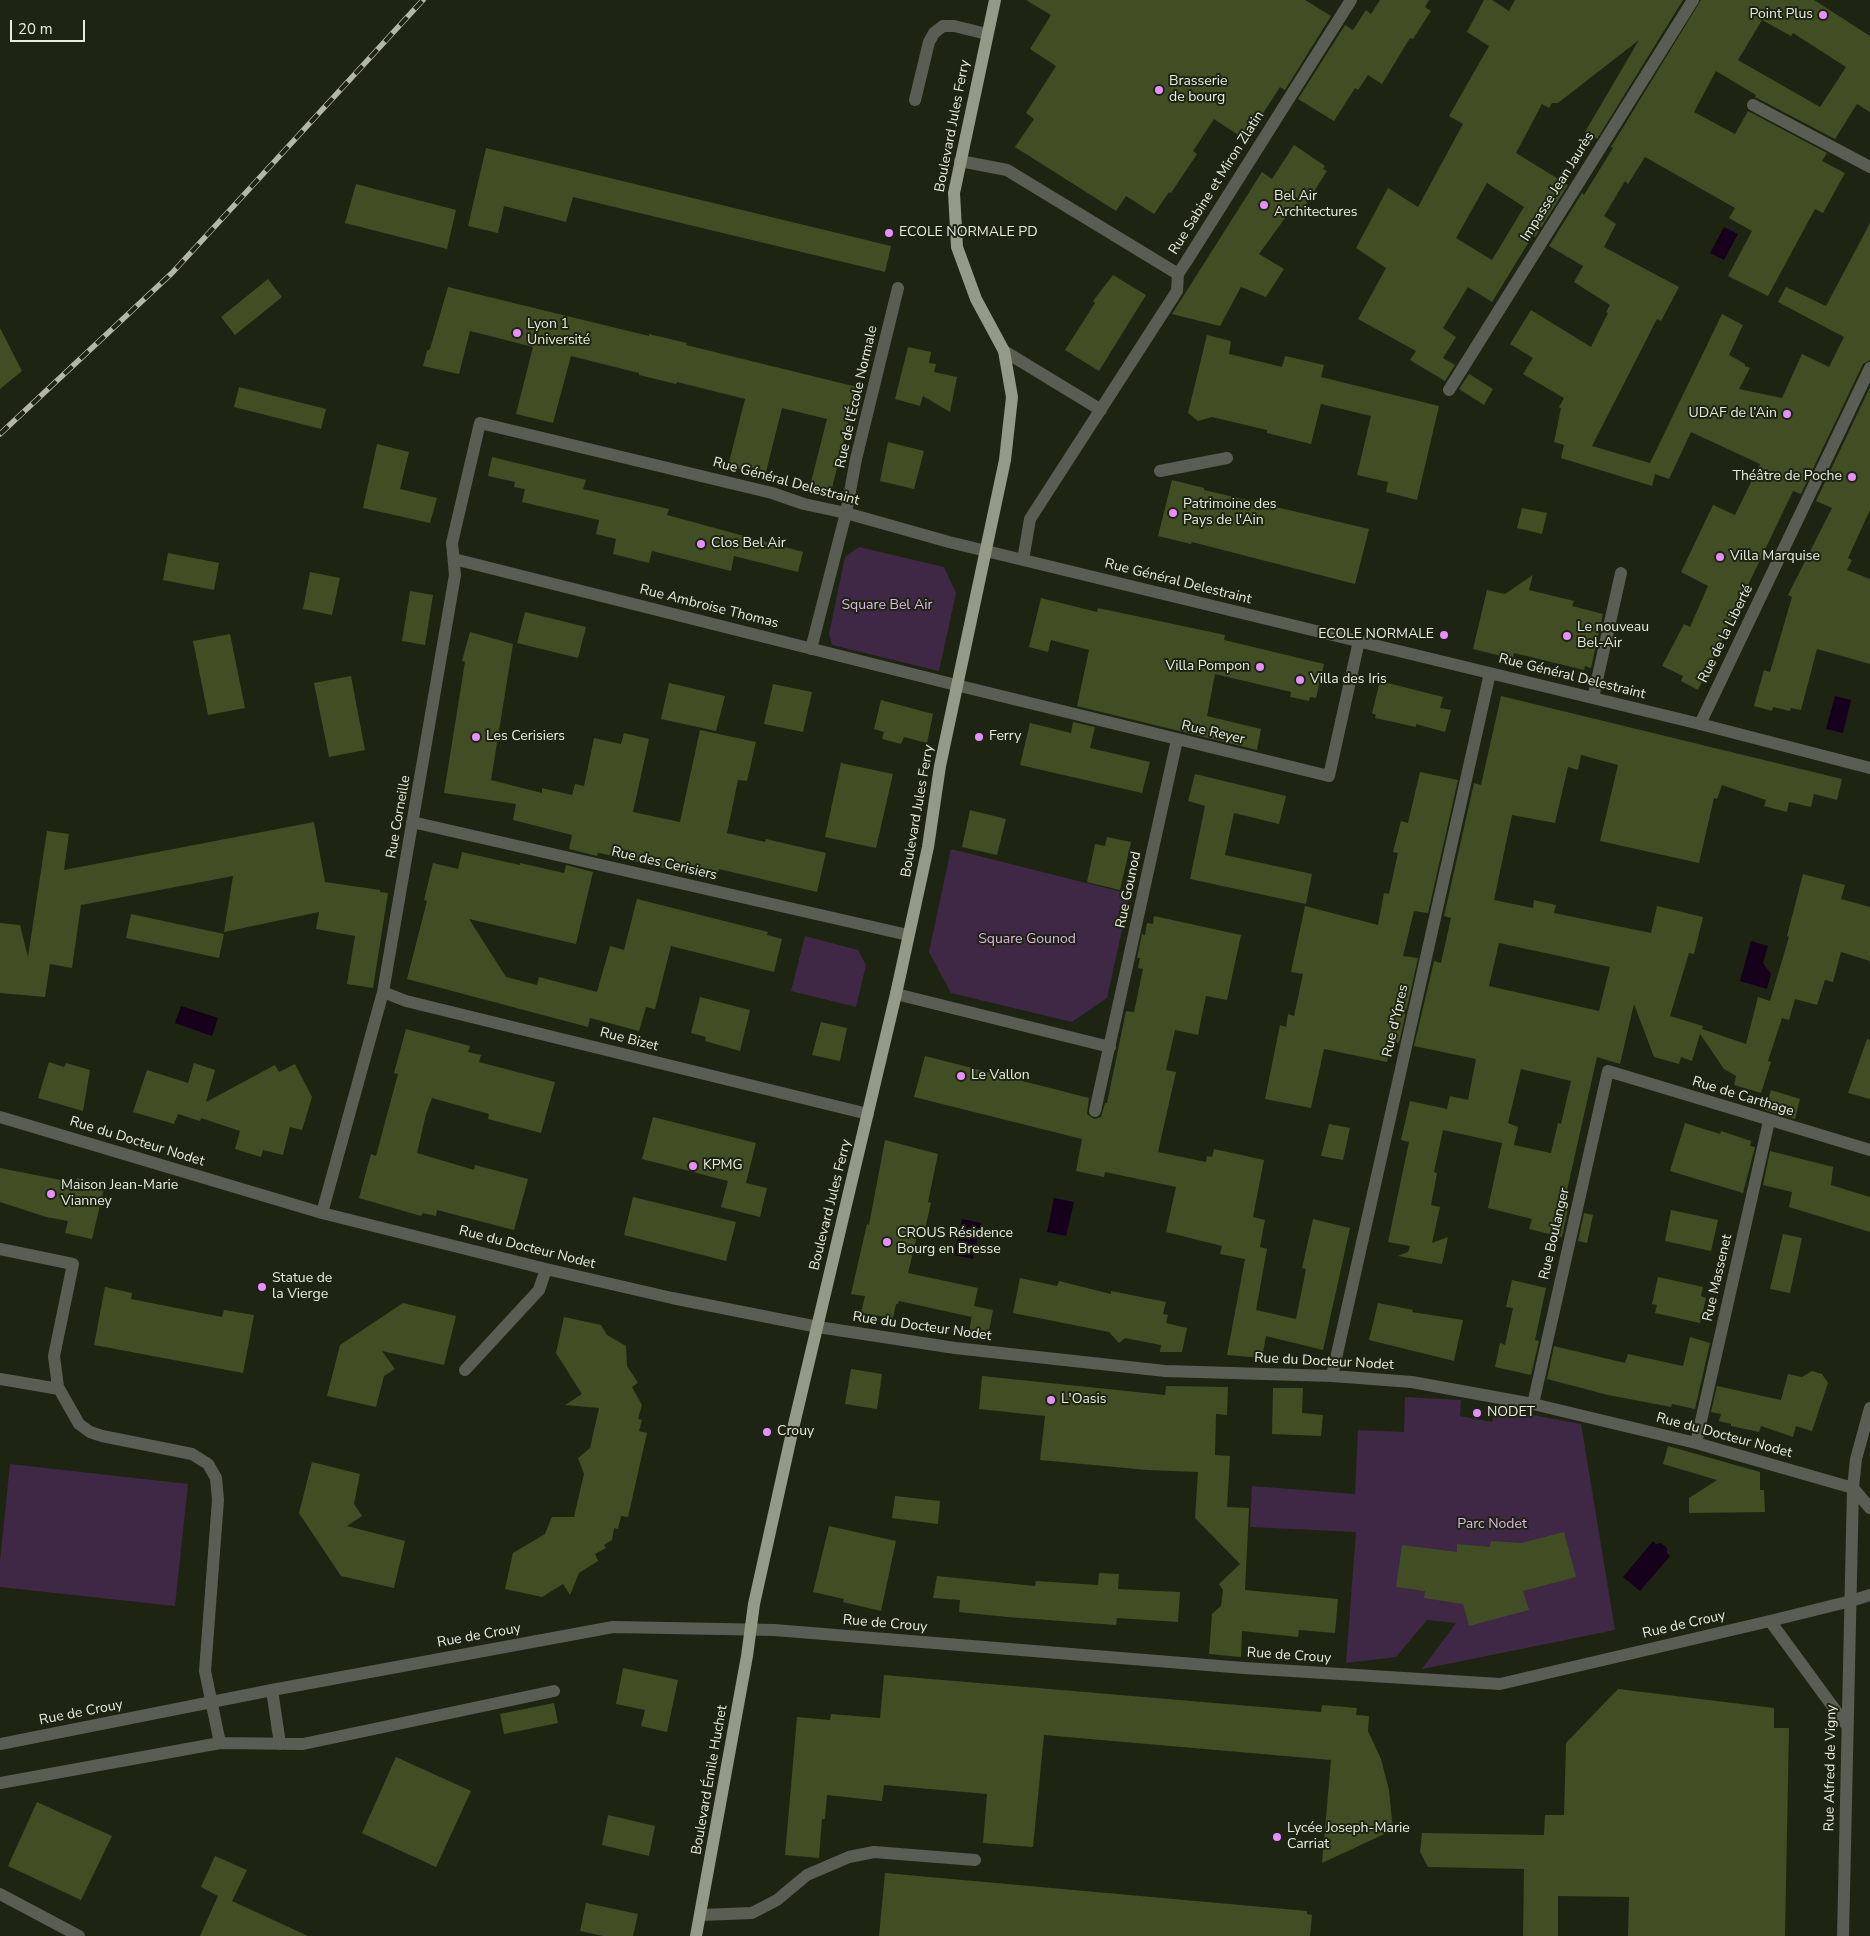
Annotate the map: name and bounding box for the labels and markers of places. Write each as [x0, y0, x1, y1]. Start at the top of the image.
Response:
place label: Point Plus [1749, 7, 1813, 23]
marker: Point Plus [1817, 9, 1829, 21]
place label: Brasserie de bourg [1169, 74, 1227, 106]
marker: Brasserie de bourg [1153, 84, 1165, 96]
place label: Bel Air Architectures [1274, 189, 1357, 222]
marker: Bel Air Architectures [1258, 199, 1270, 211]
place label: ECOLE NORMALE PD [899, 225, 1038, 241]
marker: ECOLE NORMALE PD [883, 227, 895, 239]
place label: Lyon 1 Université [527, 317, 590, 350]
marker: Lyon 1 Université [511, 327, 523, 339]
place label: UDAF de l’Ain [1689, 406, 1777, 422]
marker: UDAF de l’Ain [1781, 408, 1793, 420]
place label: Théâtre de Poche [1732, 469, 1842, 485]
marker: Théâtre de Poche [1846, 471, 1858, 483]
place label: Patrimoine des Pays de l'Ain [1183, 497, 1276, 530]
marker: Patrimoine des Pays de l'Ain [1167, 507, 1179, 519]
place label: Clos Bel Air [711, 536, 786, 552]
marker: Clos Bel Air [695, 538, 707, 550]
place label: Villa Marquise [1730, 549, 1820, 565]
marker: Villa Marquise [1714, 551, 1726, 563]
place label: Le nouveau Bel-Air [1577, 620, 1649, 652]
place label: ECOLE NORMALE [1318, 627, 1434, 643]
marker: ECOLE NORMALE [1438, 629, 1450, 641]
marker: Le nouveau Bel-Air [1561, 630, 1573, 642]
place label: Villa Pompon [1166, 659, 1250, 675]
marker: Villa Pompon [1254, 661, 1266, 673]
place label: Villa des Iris [1310, 672, 1387, 688]
marker: Villa des Iris [1294, 674, 1306, 686]
place label: Les Cerisiers [486, 729, 565, 745]
place label: Ferry [989, 729, 1021, 745]
marker: Les Cerisiers [470, 731, 482, 743]
marker: Ferry [973, 731, 985, 743]
place label: Le Vallon [971, 1068, 1030, 1084]
marker: Le Vallon [955, 1070, 967, 1082]
place label: KPMG [703, 1158, 743, 1174]
marker: KPMG [687, 1160, 699, 1172]
place label: Maison Jean-Marie Vianney [61, 1178, 178, 1210]
marker: Maison Jean-Marie Vianney [45, 1188, 57, 1200]
place label: CROUS Résidence Bourg en Bresse [897, 1226, 1013, 1258]
marker: CROUS Résidence Bourg en Bresse [881, 1236, 893, 1248]
place label: Statue de la Vierge [272, 1271, 332, 1304]
marker: Statue de la Vierge [256, 1281, 268, 1293]
place label: L'Oasis [1061, 1392, 1107, 1408]
marker: L'Oasis [1045, 1394, 1057, 1406]
place label: NODET [1487, 1405, 1535, 1421]
marker: NODET [1471, 1407, 1483, 1419]
place label: Crouy [777, 1424, 814, 1440]
marker: Crouy [761, 1426, 773, 1438]
place label: Lycée Joseph-Marie Carriat [1287, 1821, 1410, 1854]
marker: Lycée Joseph-Marie Carriat [1271, 1831, 1283, 1843]

